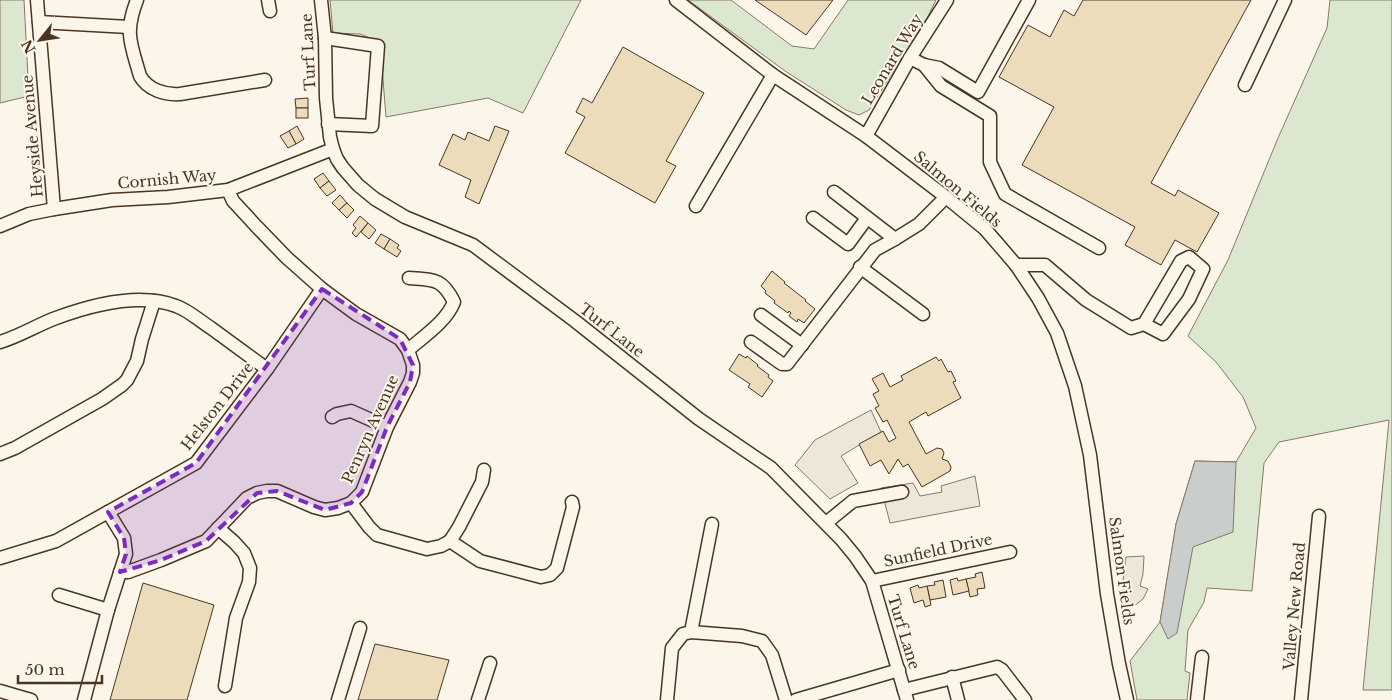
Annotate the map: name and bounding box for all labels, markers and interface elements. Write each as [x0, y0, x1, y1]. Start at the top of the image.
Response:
street label: Leonard Way [857, 10, 927, 108]
street label: Turf Lane [296, 13, 320, 91]
north arrow [15, 15, 65, 65]
text: N [18, 36, 40, 57]
street label: Heyside Avenue [17, 74, 47, 198]
street label: Salmon Fields [910, 147, 1006, 231]
street label: Cornish Way [117, 165, 218, 193]
street label: Turf Lane [576, 299, 648, 361]
street label: Helston Drive [177, 358, 257, 454]
street label: Penryn Avenue [338, 372, 402, 486]
street label: Salmon Fields [1105, 516, 1139, 626]
street label: Sunfield Drive [882, 529, 994, 571]
street label: Valley New Road [1279, 541, 1309, 672]
street label: Turf Lane [884, 592, 924, 672]
scale bar [18, 652, 101, 684]
text: 50 m [25, 660, 65, 679]

